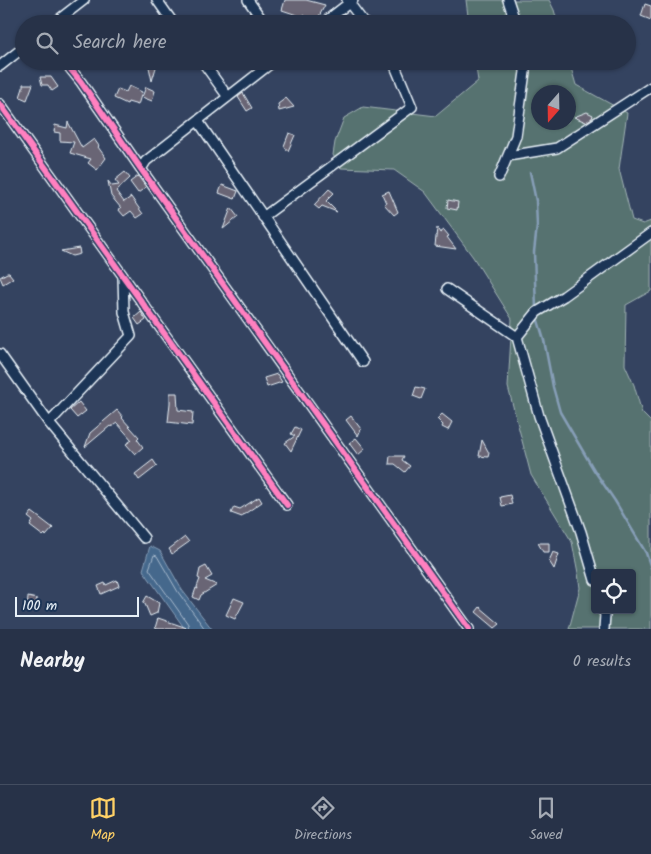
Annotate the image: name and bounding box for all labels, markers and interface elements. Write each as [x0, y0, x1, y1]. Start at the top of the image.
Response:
search box [15, 15, 636, 70]
text: Search here [73, 28, 167, 58]
icon: search [33, 29, 61, 57]
north arrow [531, 85, 576, 130]
map controls [591, 569, 636, 614]
button: locate [591, 569, 636, 614]
scale bar [15, 594, 139, 617]
text: 100 m [22, 595, 57, 617]
text: Nearby [20, 645, 85, 678]
text: 0 results [573, 649, 631, 674]
tab: Map [89, 794, 117, 846]
tab: Directions [294, 794, 352, 846]
tab: Saved [529, 794, 562, 846]

